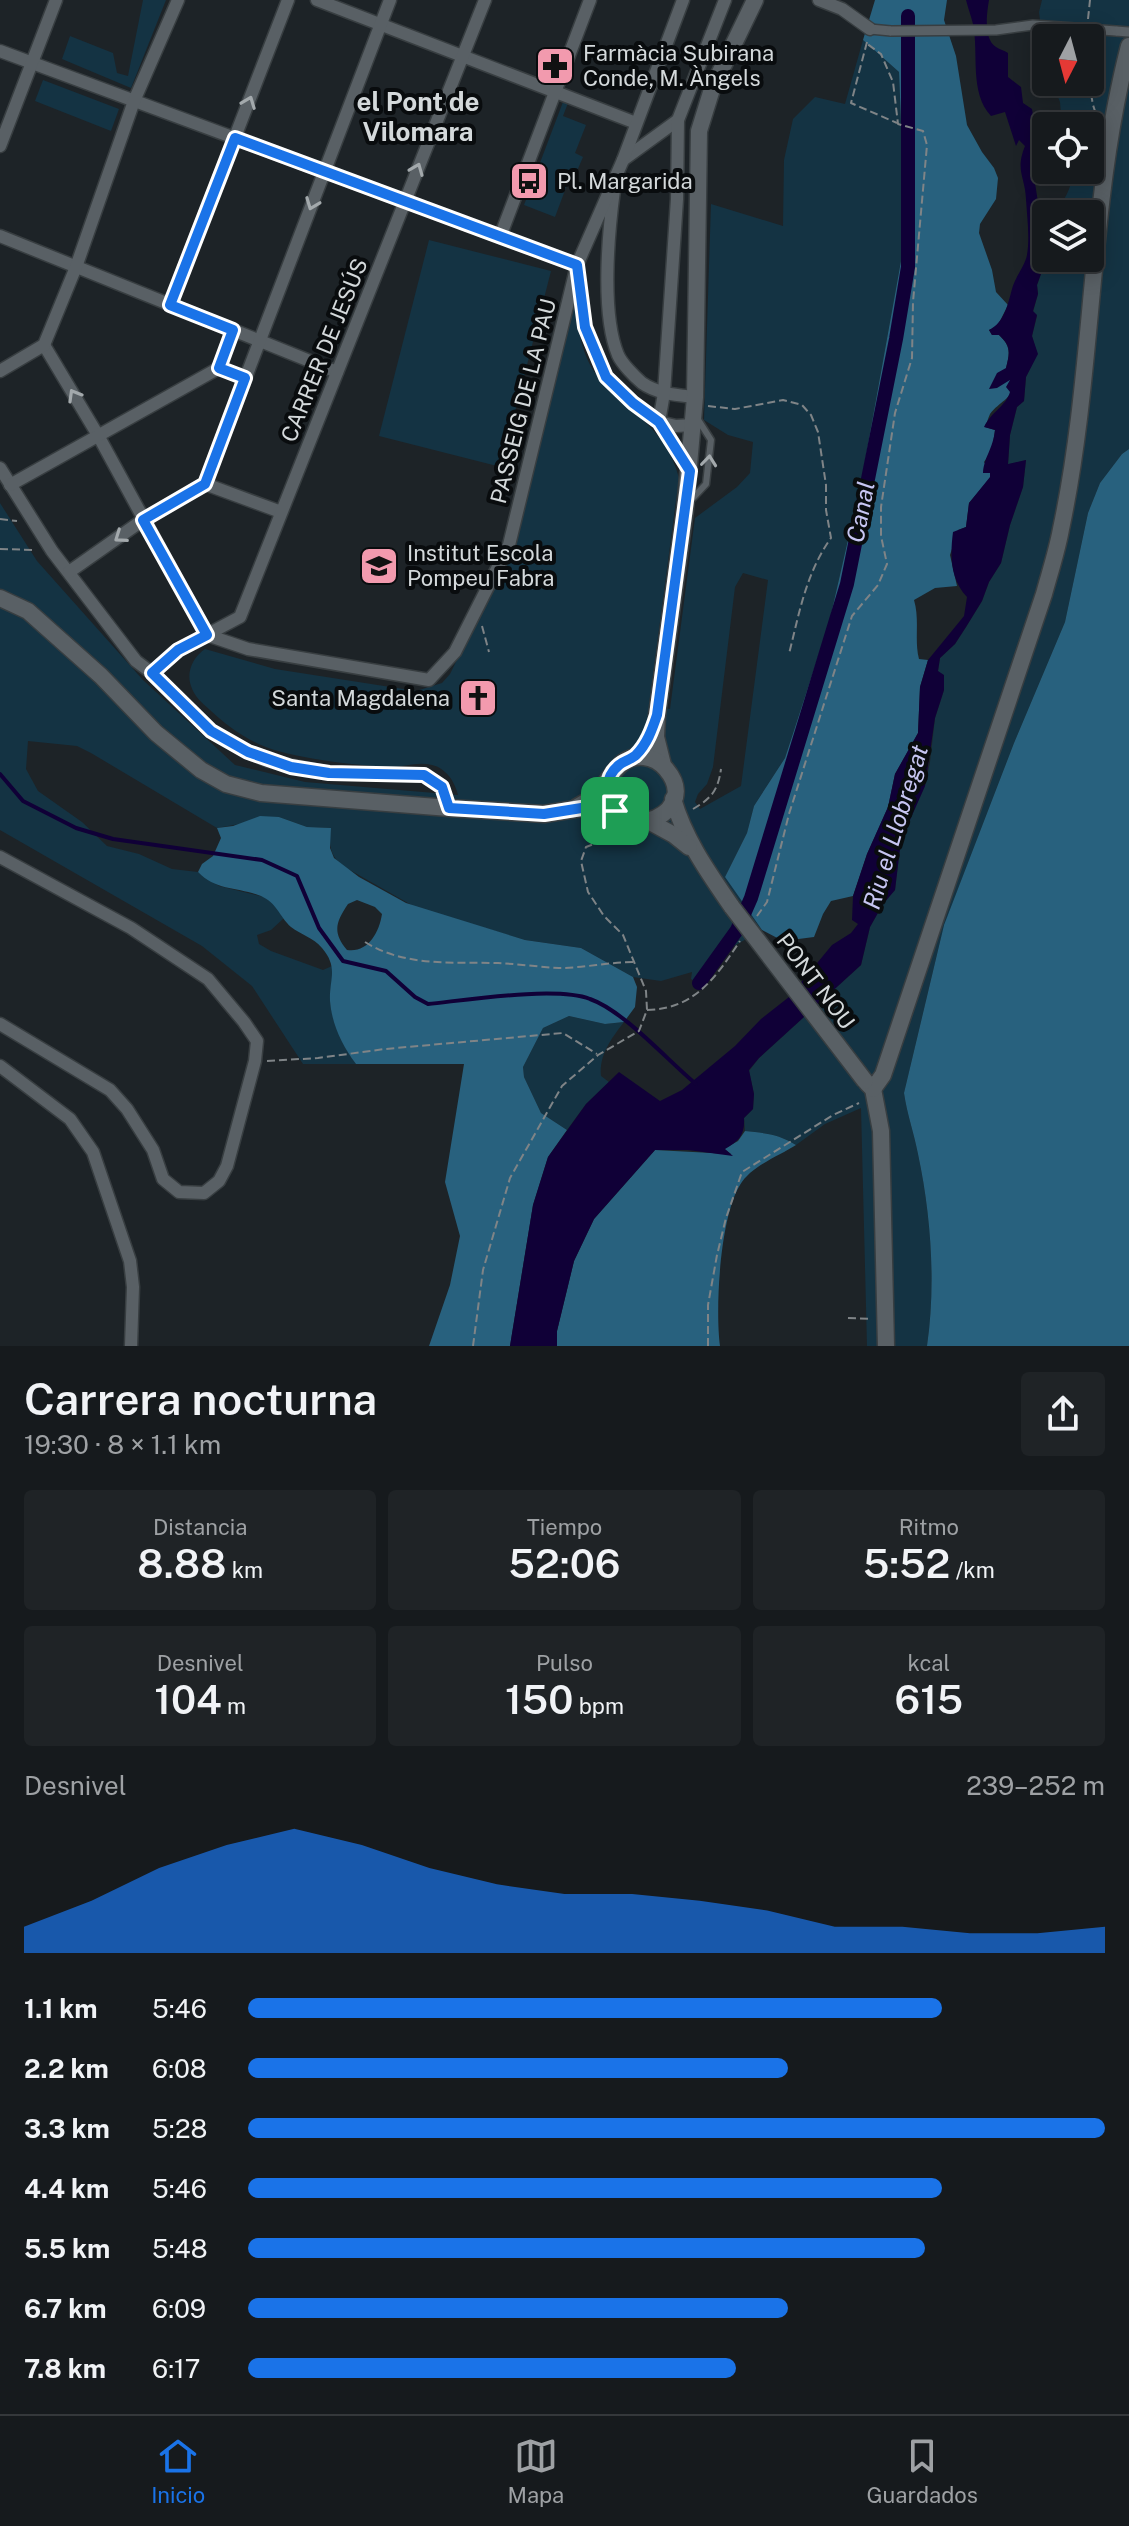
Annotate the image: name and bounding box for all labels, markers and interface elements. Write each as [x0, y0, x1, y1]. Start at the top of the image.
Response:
north arrow [1032, 24, 1104, 96]
map controls [1032, 24, 1104, 272]
place label: Farmàcia Subirana Conde, M. Àngels [583, 40, 774, 91]
pharmacy icon: Farmàcia Subirana Conde, M. Àngels [534, 45, 576, 87]
district label: el Pont de Vilomara [356, 86, 480, 147]
one-way arrow [239, 96, 256, 110]
button: locate [1032, 112, 1104, 184]
bus stop icon: Pl. Margarida [508, 160, 550, 202]
one-way arrow [408, 163, 424, 177]
place label: Pl. Margarida [557, 168, 693, 194]
one-way arrow [305, 196, 322, 210]
button: layers [1032, 200, 1104, 272]
street label: CARRER DE JESÚS [274, 254, 373, 446]
street label: PASSEIG DE LA PAU [485, 296, 561, 506]
one-way arrow [68, 389, 84, 404]
one-way arrow [700, 454, 717, 467]
water label: Canal [840, 479, 880, 545]
one-way arrow [114, 527, 128, 542]
place label: Institut Escola Pompeu Fabra [407, 540, 554, 591]
school or university icon: Institut Escola Pompeu Fabra [358, 545, 400, 587]
church icon: Santa Magdalena [457, 677, 499, 719]
place label: Santa Magdalena [271, 685, 450, 711]
water label: Riu el Llobregat [857, 741, 933, 913]
pin [581, 777, 649, 845]
icon: arrive [593, 789, 637, 833]
street label: PONT NOU [772, 928, 860, 1034]
button: share [1021, 1372, 1105, 1456]
text: Carrera nocturna [24, 1373, 377, 1425]
text: 19:30 · 8 × 1.1 km [24, 1429, 221, 1460]
text: Distancia [153, 1514, 247, 1540]
text: Tiempo [527, 1514, 602, 1540]
text: Ritmo [899, 1514, 959, 1540]
text: 8.88 [137, 1540, 226, 1587]
text: 52:06 [509, 1540, 620, 1587]
text: 5:52 [863, 1540, 950, 1587]
text: km [226, 1557, 263, 1583]
text: /km [950, 1557, 995, 1583]
text: Desnivel [157, 1650, 244, 1676]
text: Pulso [536, 1650, 593, 1676]
text: kcal [908, 1650, 950, 1676]
text: 104 [154, 1676, 222, 1723]
text: 150 [505, 1676, 573, 1723]
text: 615 [894, 1676, 963, 1723]
text: m [222, 1693, 246, 1719]
text: bpm [573, 1693, 624, 1719]
text: Desnivel [24, 1770, 127, 1801]
text: 239–252 m [966, 1770, 1105, 1801]
text: 1.1 km [24, 1993, 97, 2024]
text: 5:46 [152, 1993, 207, 2024]
text: 2.2 km [24, 2053, 109, 2084]
text: 6:08 [152, 2053, 207, 2084]
text: 3.3 km [24, 2113, 110, 2144]
text: 5:28 [152, 2113, 207, 2144]
text: 4.4 km [24, 2173, 109, 2204]
text: 5:46 [152, 2173, 207, 2204]
text: 5.5 km [24, 2233, 110, 2264]
text: 5:48 [152, 2233, 208, 2264]
text: 6.7 km [24, 2293, 107, 2324]
text: 6:09 [152, 2293, 206, 2324]
text: 7.8 km [24, 2353, 106, 2384]
text: 6:17 [152, 2353, 200, 2384]
tab: Inicio [151, 2434, 205, 2508]
tab: Mapa [507, 2434, 564, 2508]
tab: Guardados [866, 2434, 978, 2508]

